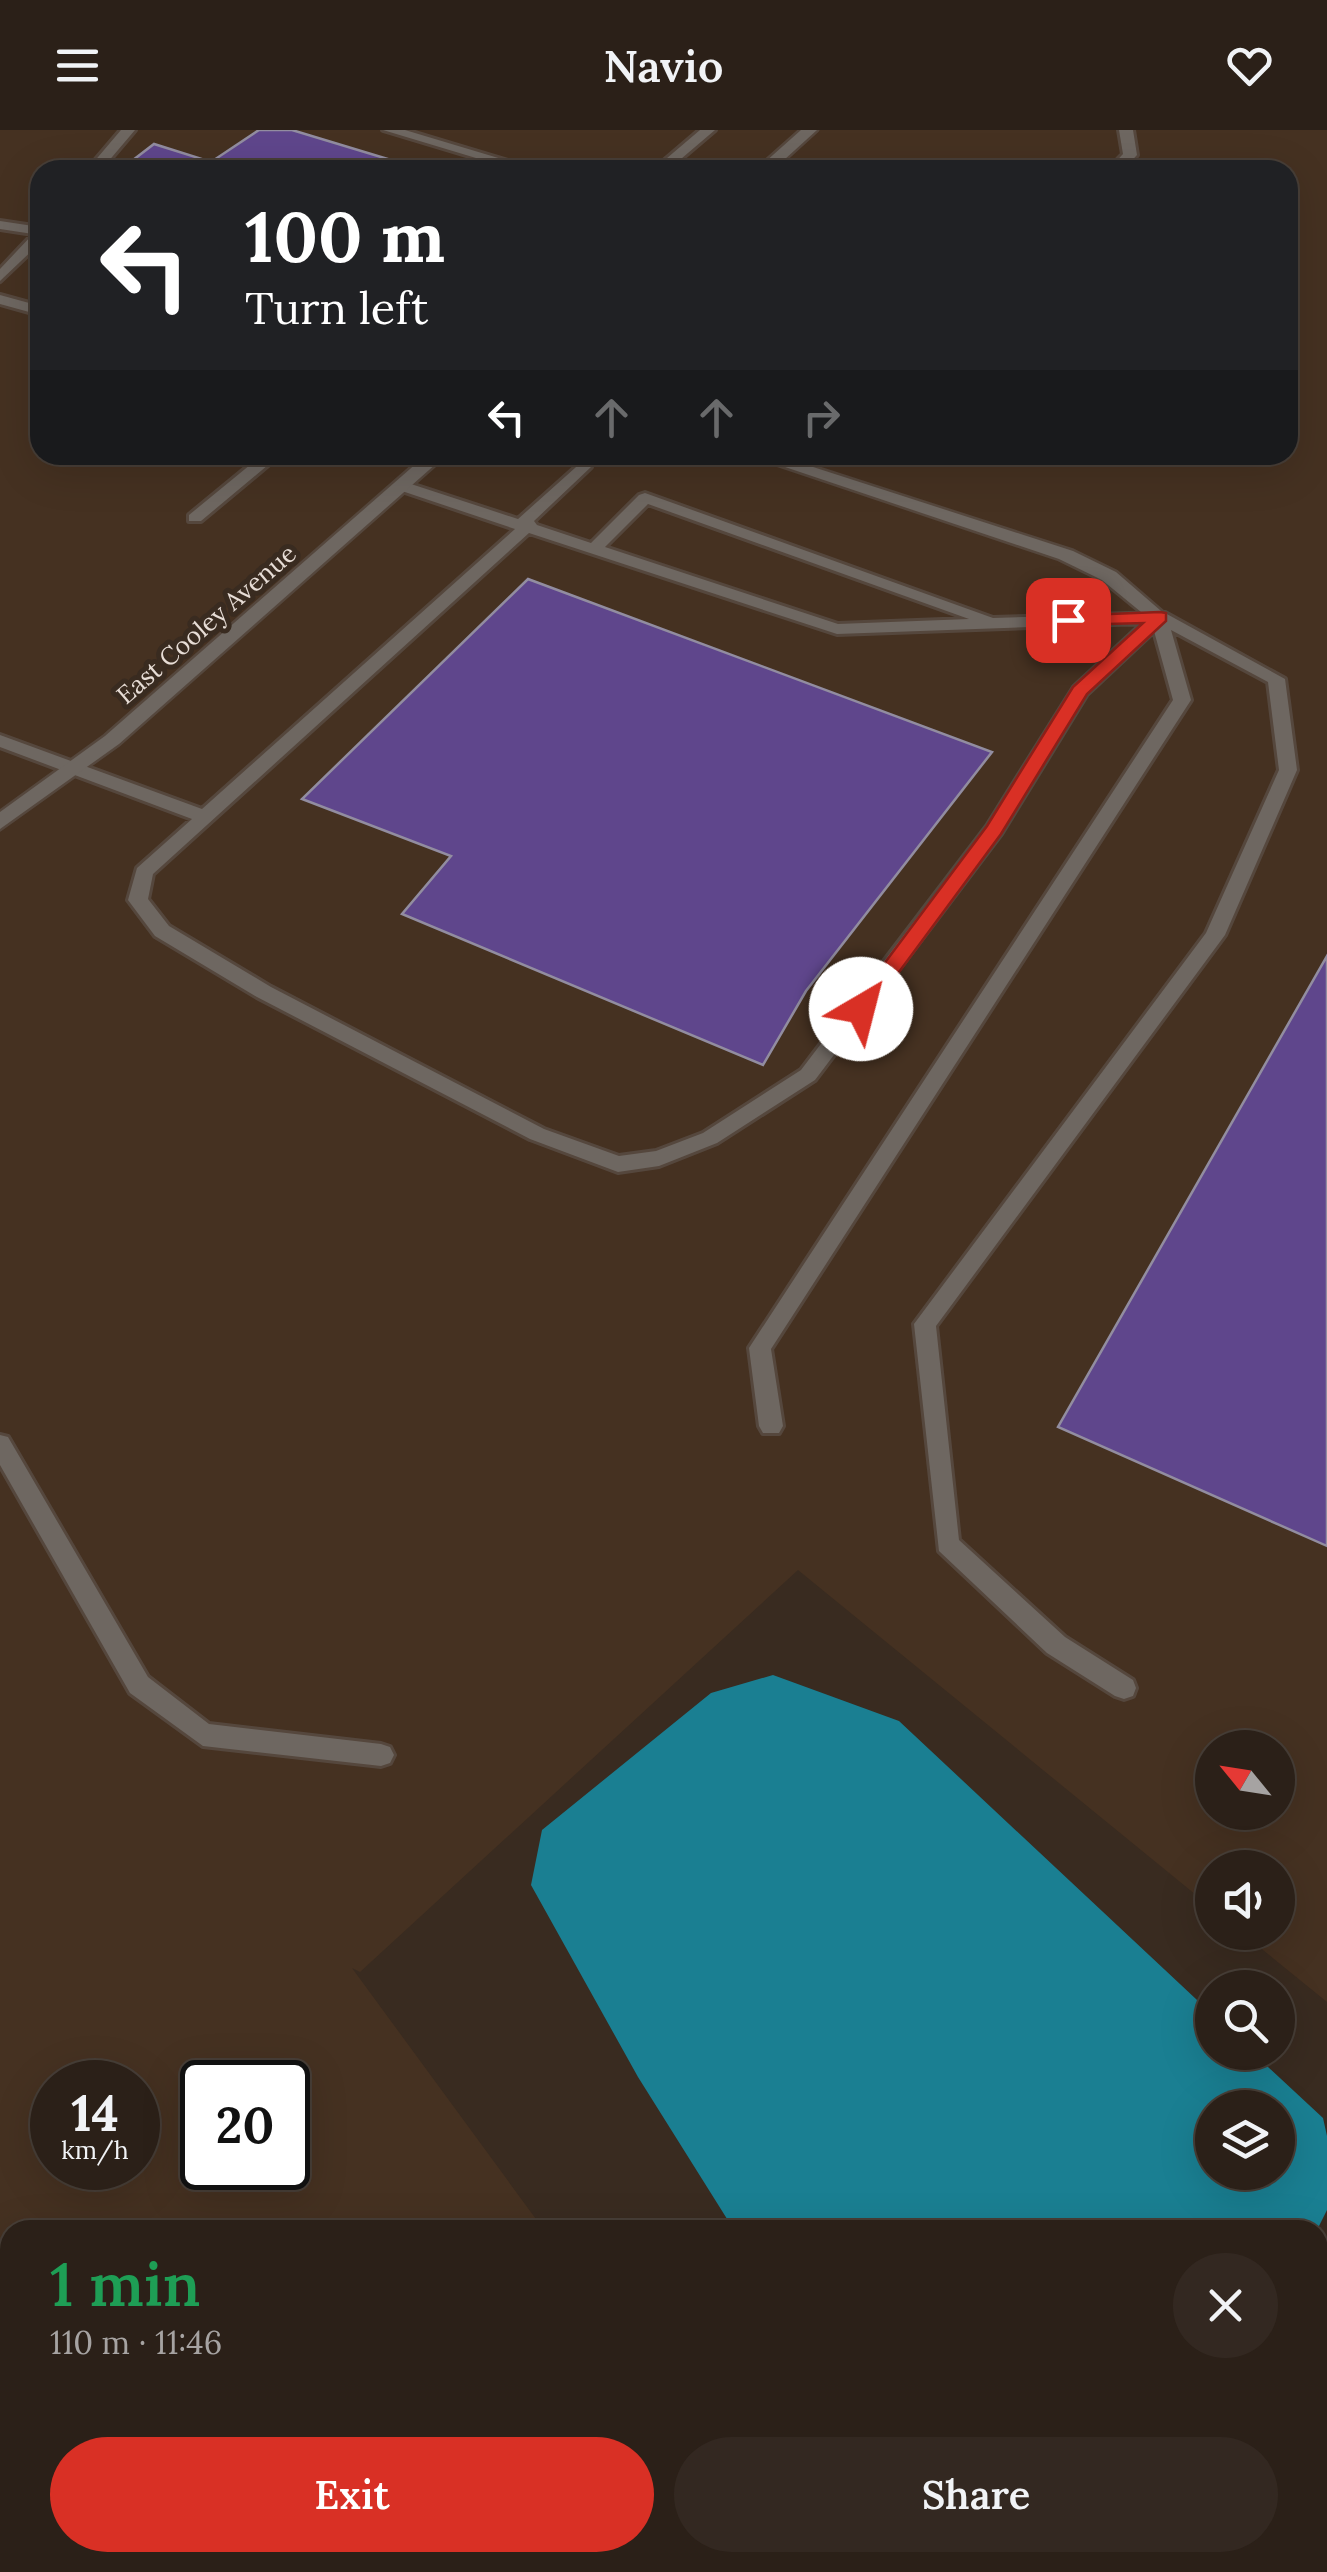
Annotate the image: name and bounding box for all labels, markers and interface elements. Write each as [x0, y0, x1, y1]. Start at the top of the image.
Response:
text: Navio [603, 37, 724, 94]
icon: menu [50, 38, 105, 93]
icon: heart [1222, 38, 1277, 93]
text: 100 m [245, 192, 445, 281]
icon: left [80, 200, 210, 330]
text: Turn left [245, 279, 428, 336]
icon: left [479, 390, 534, 445]
icon: ahead [584, 390, 639, 445]
icon: ahead [689, 390, 744, 445]
icon: right [794, 390, 849, 445]
street label: East Cooley Avenue [110, 537, 302, 711]
pin [1026, 578, 1111, 663]
icon: arrive [1041, 593, 1096, 648]
position arrow [809, 957, 913, 1061]
north arrow [1195, 1730, 1295, 1830]
map controls [1195, 1730, 1295, 2190]
button: sound [1195, 1850, 1295, 1950]
button: search [1195, 1970, 1295, 2070]
speed limit sign: 20 [180, 2060, 310, 2190]
text: 14 [71, 2081, 119, 2145]
button: layers [1195, 2090, 1295, 2190]
text: km/h [61, 2134, 129, 2166]
text: 1 min [50, 2246, 200, 2322]
button: close [1173, 2253, 1278, 2358]
text: 110 m · 11:46 [50, 2322, 222, 2363]
button: Exit [50, 2437, 654, 2552]
button: Share [674, 2437, 1278, 2552]

